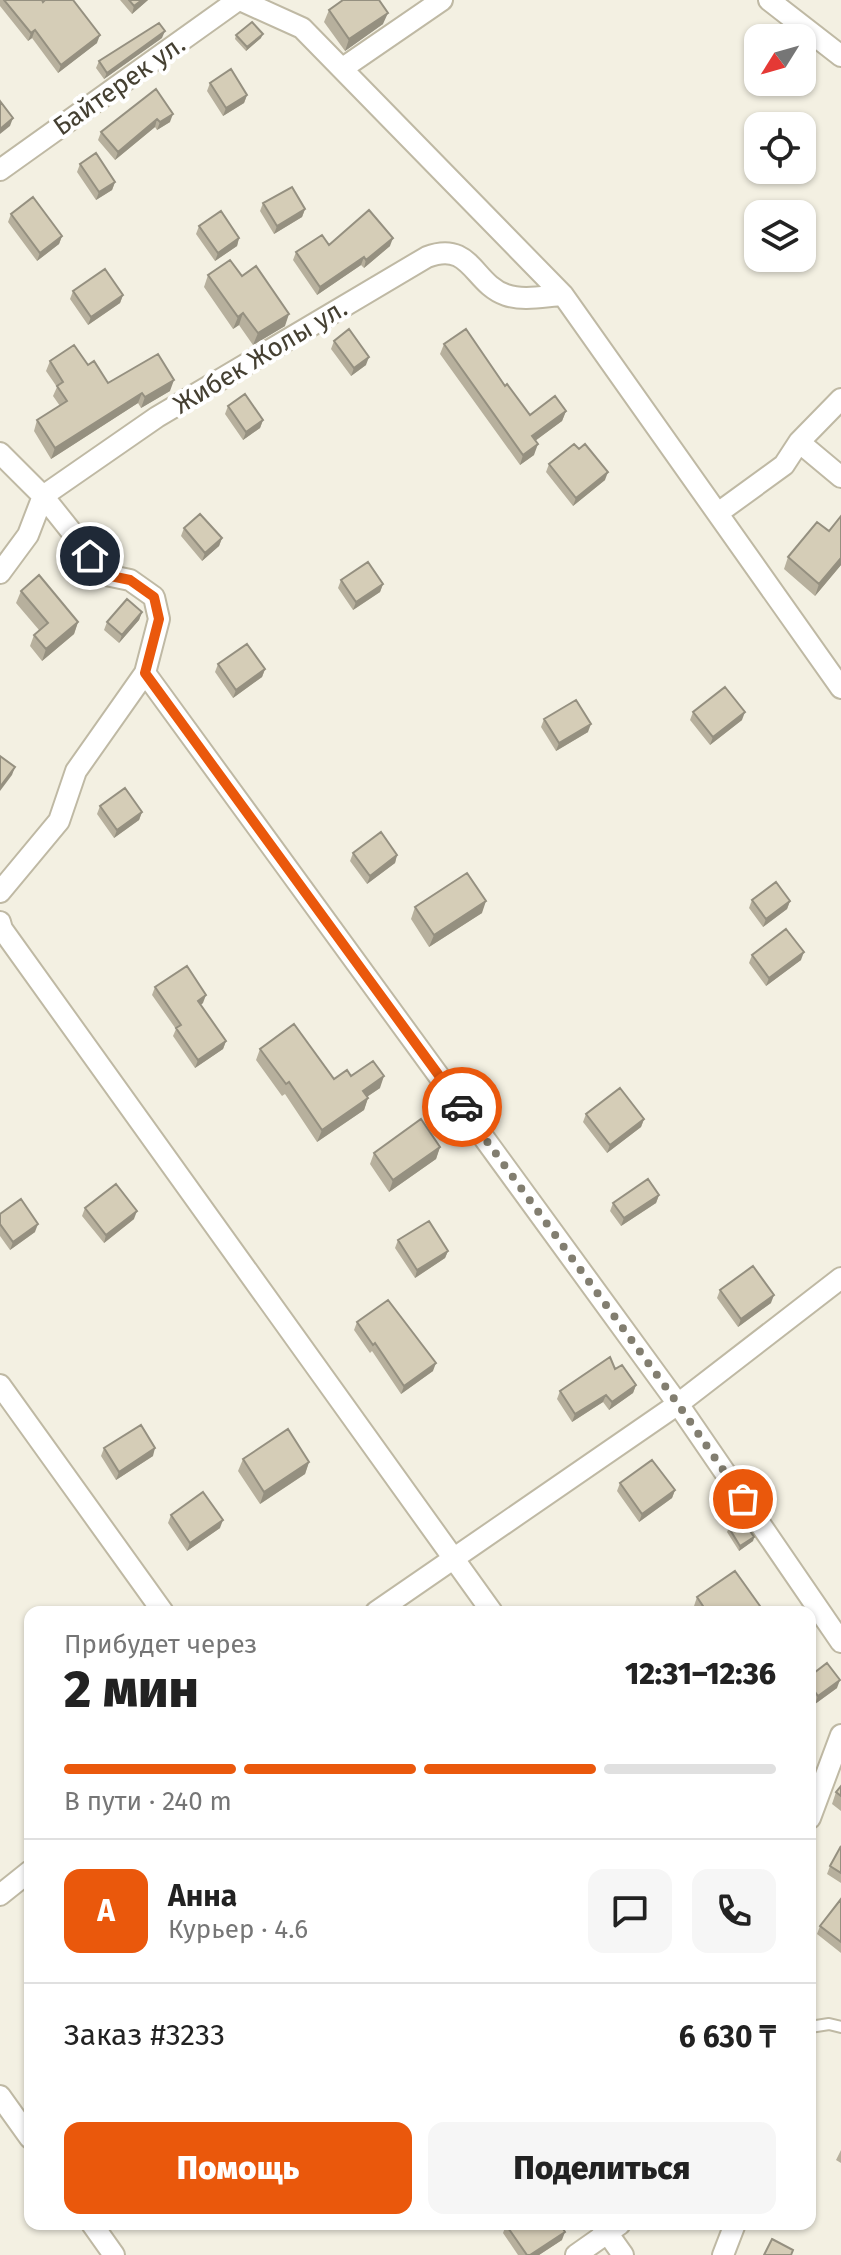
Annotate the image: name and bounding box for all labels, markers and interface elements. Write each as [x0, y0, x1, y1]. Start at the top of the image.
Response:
north arrow [744, 24, 816, 96]
map controls [744, 24, 816, 272]
street label: Байтерек ул. [47, 29, 191, 142]
button: locate [744, 112, 816, 184]
button: layers [744, 200, 816, 272]
street label: Жибек Жолы ул. [168, 292, 353, 420]
pin [56, 522, 124, 590]
icon: home [68, 534, 112, 578]
courier [422, 1067, 502, 1147]
icon: car [440, 1085, 484, 1129]
pin [709, 1465, 777, 1533]
icon: bag [721, 1477, 765, 1521]
text: Прибудет через [64, 1629, 257, 1660]
text: 12:31–12:36 [625, 1656, 776, 1692]
text: 2 мин [64, 1658, 199, 1721]
text: В пути · 240 m [64, 1786, 232, 1817]
button: chat [588, 1869, 672, 1953]
button: phone [692, 1869, 776, 1953]
text: Анна [168, 1878, 237, 1914]
text: А [97, 1893, 115, 1929]
text: Курьер · 4.6 [168, 1914, 308, 1945]
text: Заказ #3233 [64, 2017, 225, 2053]
text: 6 630 ₸ [679, 2019, 776, 2055]
button: Помощь [64, 2122, 412, 2214]
button: Поделиться [428, 2122, 776, 2214]

